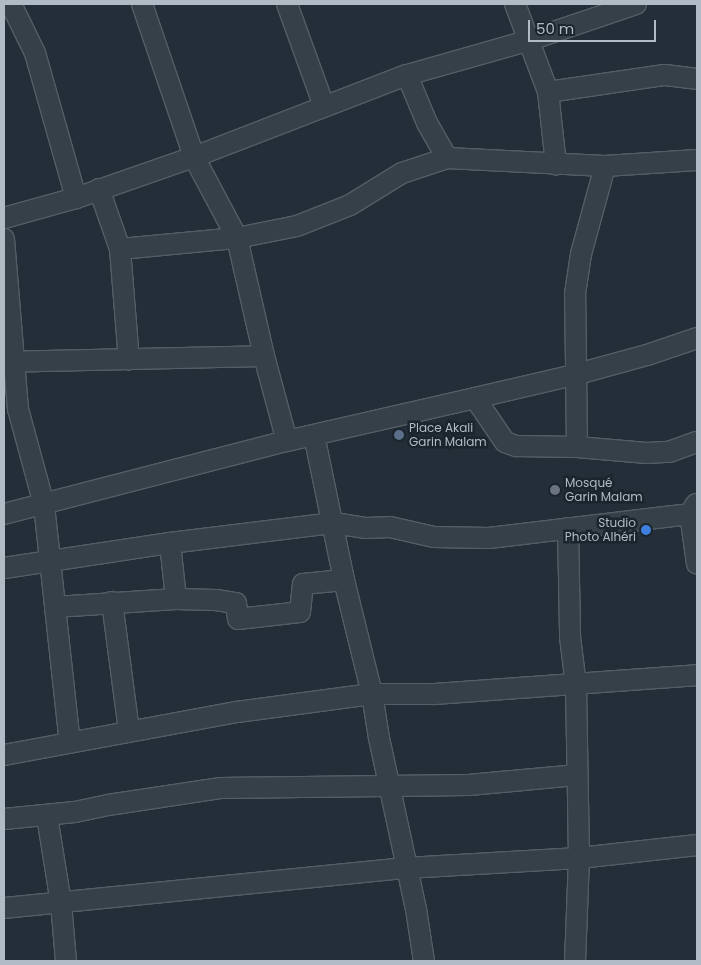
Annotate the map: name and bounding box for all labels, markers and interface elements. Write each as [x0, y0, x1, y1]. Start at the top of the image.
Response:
scale bar [531, 10, 658, 42]
text: 50 m [536, 18, 574, 39]
place label: Place Akali Garin Malam [409, 421, 487, 449]
marker: Place Akali Garin Malam [393, 429, 405, 441]
place label: Mosqué Garin Malam [565, 476, 643, 504]
marker: Mosqué Garin Malam [549, 484, 561, 496]
place label: Studio Photo Alhéri [565, 516, 636, 544]
marker: Studio Photo Alhéri [640, 524, 652, 536]

